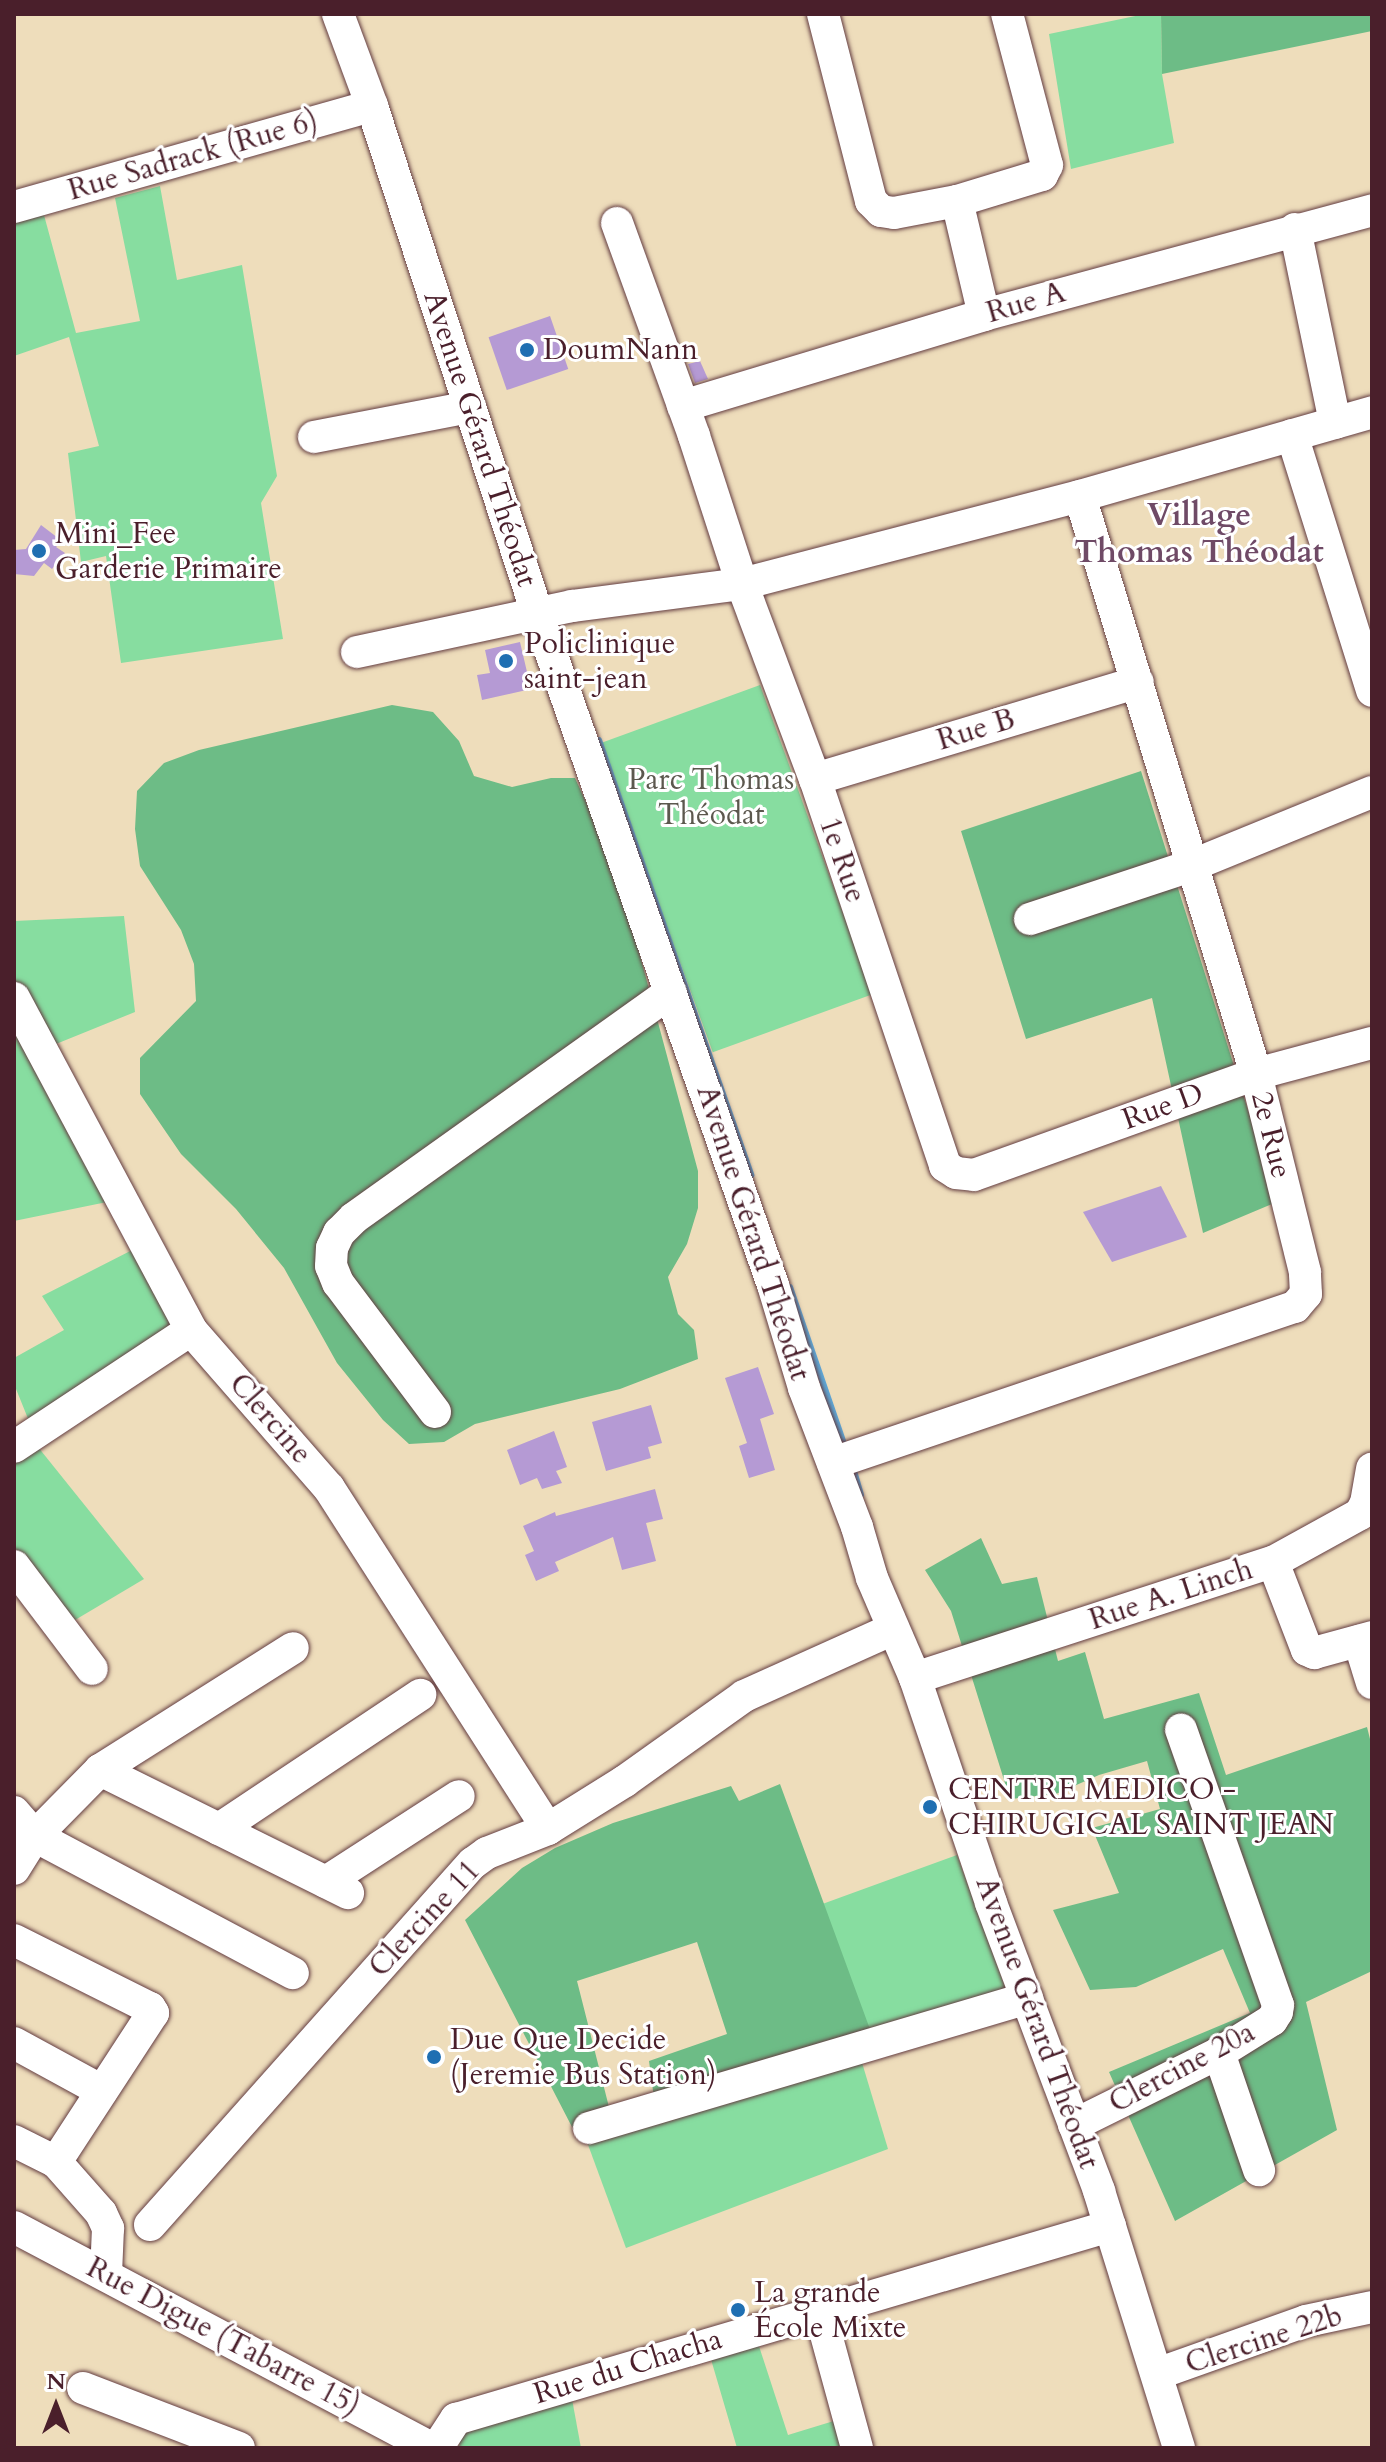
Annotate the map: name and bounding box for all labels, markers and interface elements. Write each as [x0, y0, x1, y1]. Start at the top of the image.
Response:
street label: Rue Sadrack (Rue 6) [64, 103, 322, 209]
street label: Rue A [982, 275, 1070, 331]
street label: Avenue Gérard Théodat [415, 287, 545, 591]
place label: DoumNann [543, 332, 698, 368]
marker: DoumNann [518, 341, 536, 359]
district label: Village Thomas Théodat [1074, 497, 1324, 572]
place label: Mini_Fee Garderie Primaire [55, 516, 282, 586]
marker: Mini_Fee Garderie Primaire [30, 542, 48, 560]
place label: Policlinique saint-jean [524, 626, 675, 696]
marker: Policlinique saint-jean [495, 650, 517, 672]
street label: Rue B [933, 701, 1019, 759]
park label: Parc Thomas Théodat [628, 762, 794, 832]
street label: 1e Rue [811, 813, 873, 907]
street label: Rue D [1118, 1076, 1208, 1138]
street label: Avenue Gérard Théodat [688, 1081, 818, 1385]
street label: 2e Rue [1243, 1088, 1299, 1182]
street label: Clercine [221, 1366, 319, 1472]
street label: Rue A. Linch [1085, 1552, 1257, 1638]
place label: CENTRE MEDICO - CHIRUGICAL SAINT JEAN [948, 1772, 1334, 1842]
marker: CENTRE MEDICO - CHIRUGICAL SAINT JEAN [919, 1796, 941, 1818]
street label: Clercine 11 [362, 1853, 488, 1985]
street label: Avenue Gérard Théodat [967, 1872, 1107, 2174]
street label: Clercine 20a [1103, 2015, 1261, 2121]
place label: Due Que Decide (Jeremie Bus Station) [450, 2022, 716, 2092]
marker: Due Que Decide (Jeremie Bus Station) [425, 2048, 443, 2066]
street label: Rue Digue (Tabarre 15) [80, 2250, 366, 2424]
place label: La grande École Mixte [754, 2275, 906, 2346]
street label: Clercine 22b [1181, 2298, 1347, 2382]
marker: La grande École Mixte [729, 2301, 747, 2319]
street label: Rue du Chacha [530, 2321, 726, 2413]
north arrow [16, 2366, 96, 2446]
text: N [46, 2367, 66, 2397]

